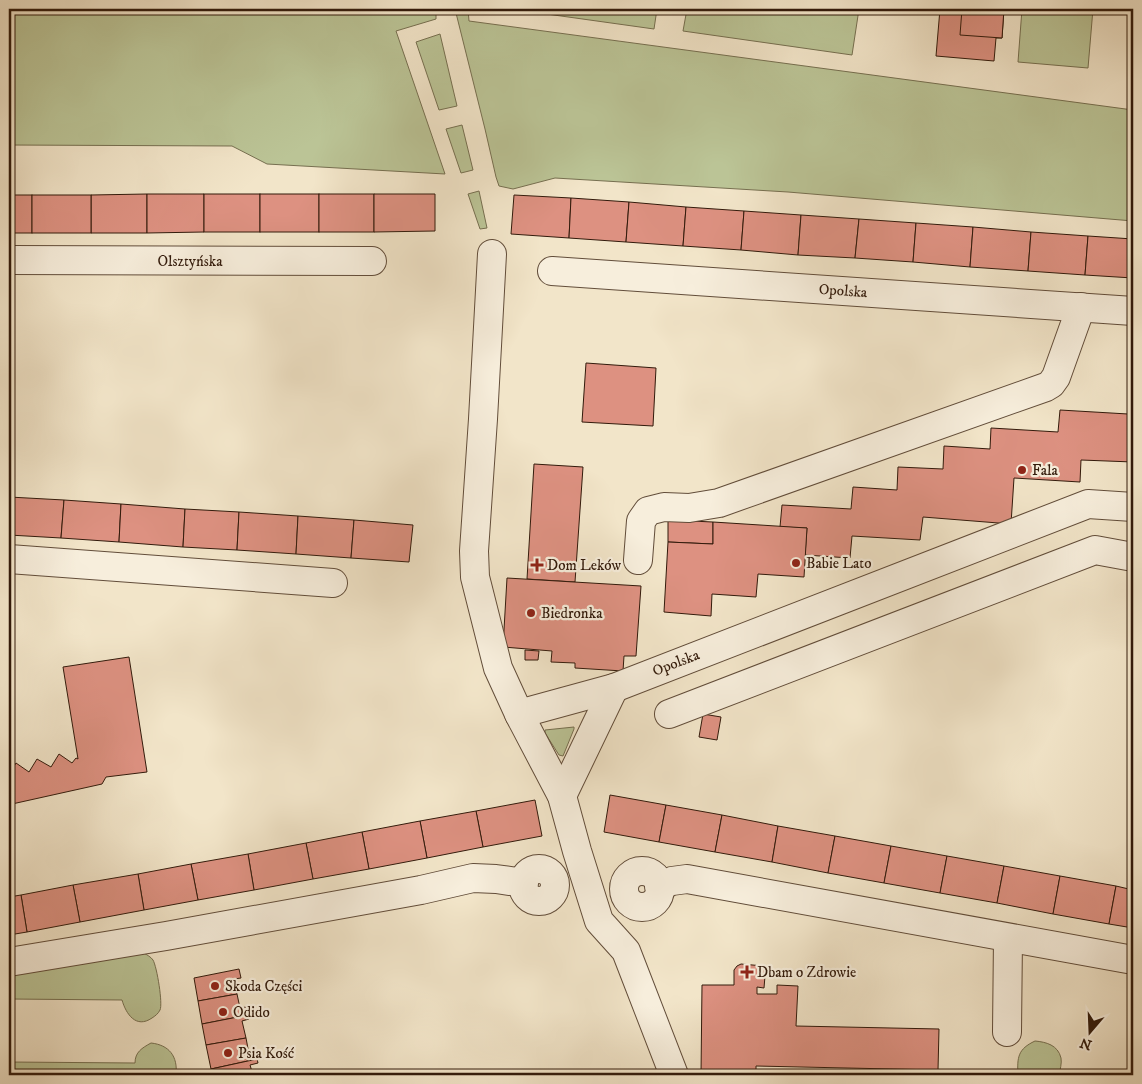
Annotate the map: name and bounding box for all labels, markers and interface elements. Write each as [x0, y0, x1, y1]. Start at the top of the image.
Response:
street label: Olsztyńska [157, 252, 223, 271]
street label: Opolska [818, 280, 869, 302]
place label: Fala [1032, 461, 1059, 480]
marker: Fala [1016, 464, 1028, 476]
place label: Babie Lato [806, 554, 871, 573]
place label: Dom Leków [547, 556, 622, 575]
marker: Babie Lato [790, 557, 802, 569]
marker: Dom Leków [531, 559, 543, 571]
place label: Biedronka [541, 604, 603, 623]
marker: Biedronka [525, 607, 537, 619]
street label: Opolska [650, 645, 703, 681]
place label: Dbam o Zdrowie [757, 963, 856, 982]
marker: Dbam o Zdrowie [741, 966, 753, 978]
place label: Skoda Części [225, 977, 303, 996]
marker: Skoda Części [209, 980, 221, 992]
place label: Odido [233, 1003, 270, 1022]
marker: Odido [217, 1006, 229, 1018]
north arrow [1064, 1006, 1114, 1056]
text: N [1077, 1033, 1094, 1054]
place label: Psia Kość [238, 1044, 295, 1063]
marker: Psia Kość [222, 1047, 234, 1059]

